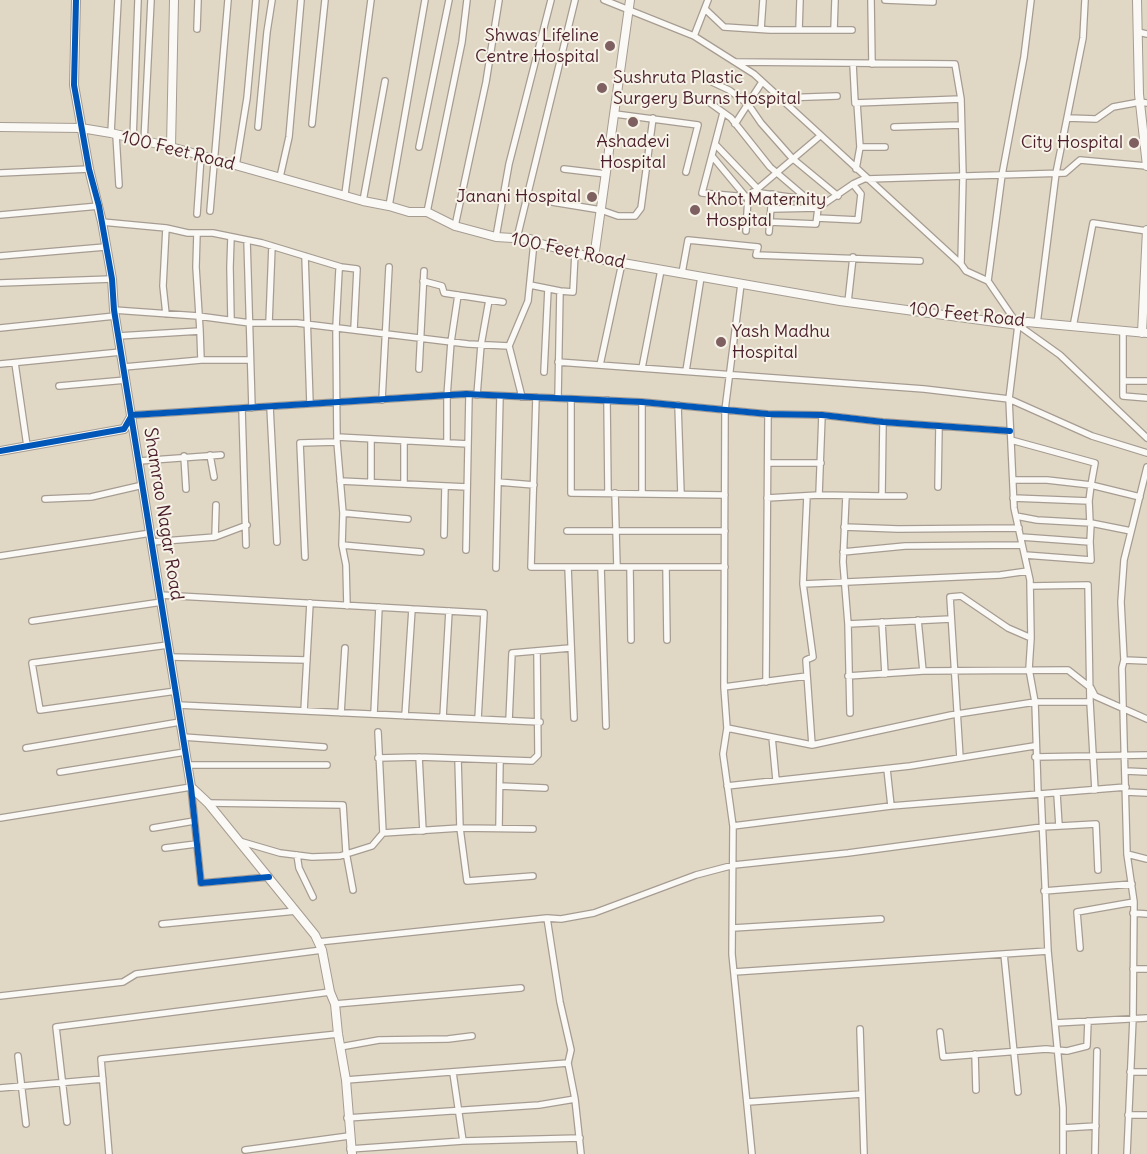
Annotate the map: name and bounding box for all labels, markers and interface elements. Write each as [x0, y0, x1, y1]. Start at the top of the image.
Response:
place label: Shwas Lifeline Centre Hospital [475, 25, 599, 68]
marker: Shwas Lifeline Centre Hospital [603, 39, 617, 53]
place label: Sushruta Plastic Surgery Burns Hospital [613, 67, 801, 110]
marker: Sushruta Plastic Surgery Burns Hospital [595, 81, 609, 95]
marker: Ashadevi Hospital [626, 115, 640, 129]
street label: 100 Feet Road [119, 126, 237, 176]
place label: Ashadevi Hospital [596, 131, 670, 173]
place label: City Hospital [1021, 132, 1123, 154]
marker: City Hospital [1127, 136, 1141, 150]
place label: Janani Hospital [456, 186, 581, 208]
place label: Khot Maternity Hospital [706, 189, 826, 232]
marker: Janani Hospital [585, 190, 599, 204]
marker: Khot Maternity Hospital [688, 203, 702, 217]
street label: 100 Feet Road [509, 228, 627, 274]
street label: 100 Feet Road [908, 298, 1026, 332]
place label: Yash Madhu Hospital [732, 321, 830, 364]
marker: Yash Madhu Hospital [714, 335, 728, 349]
street label: Shamrao Nagar Road [139, 426, 187, 602]

